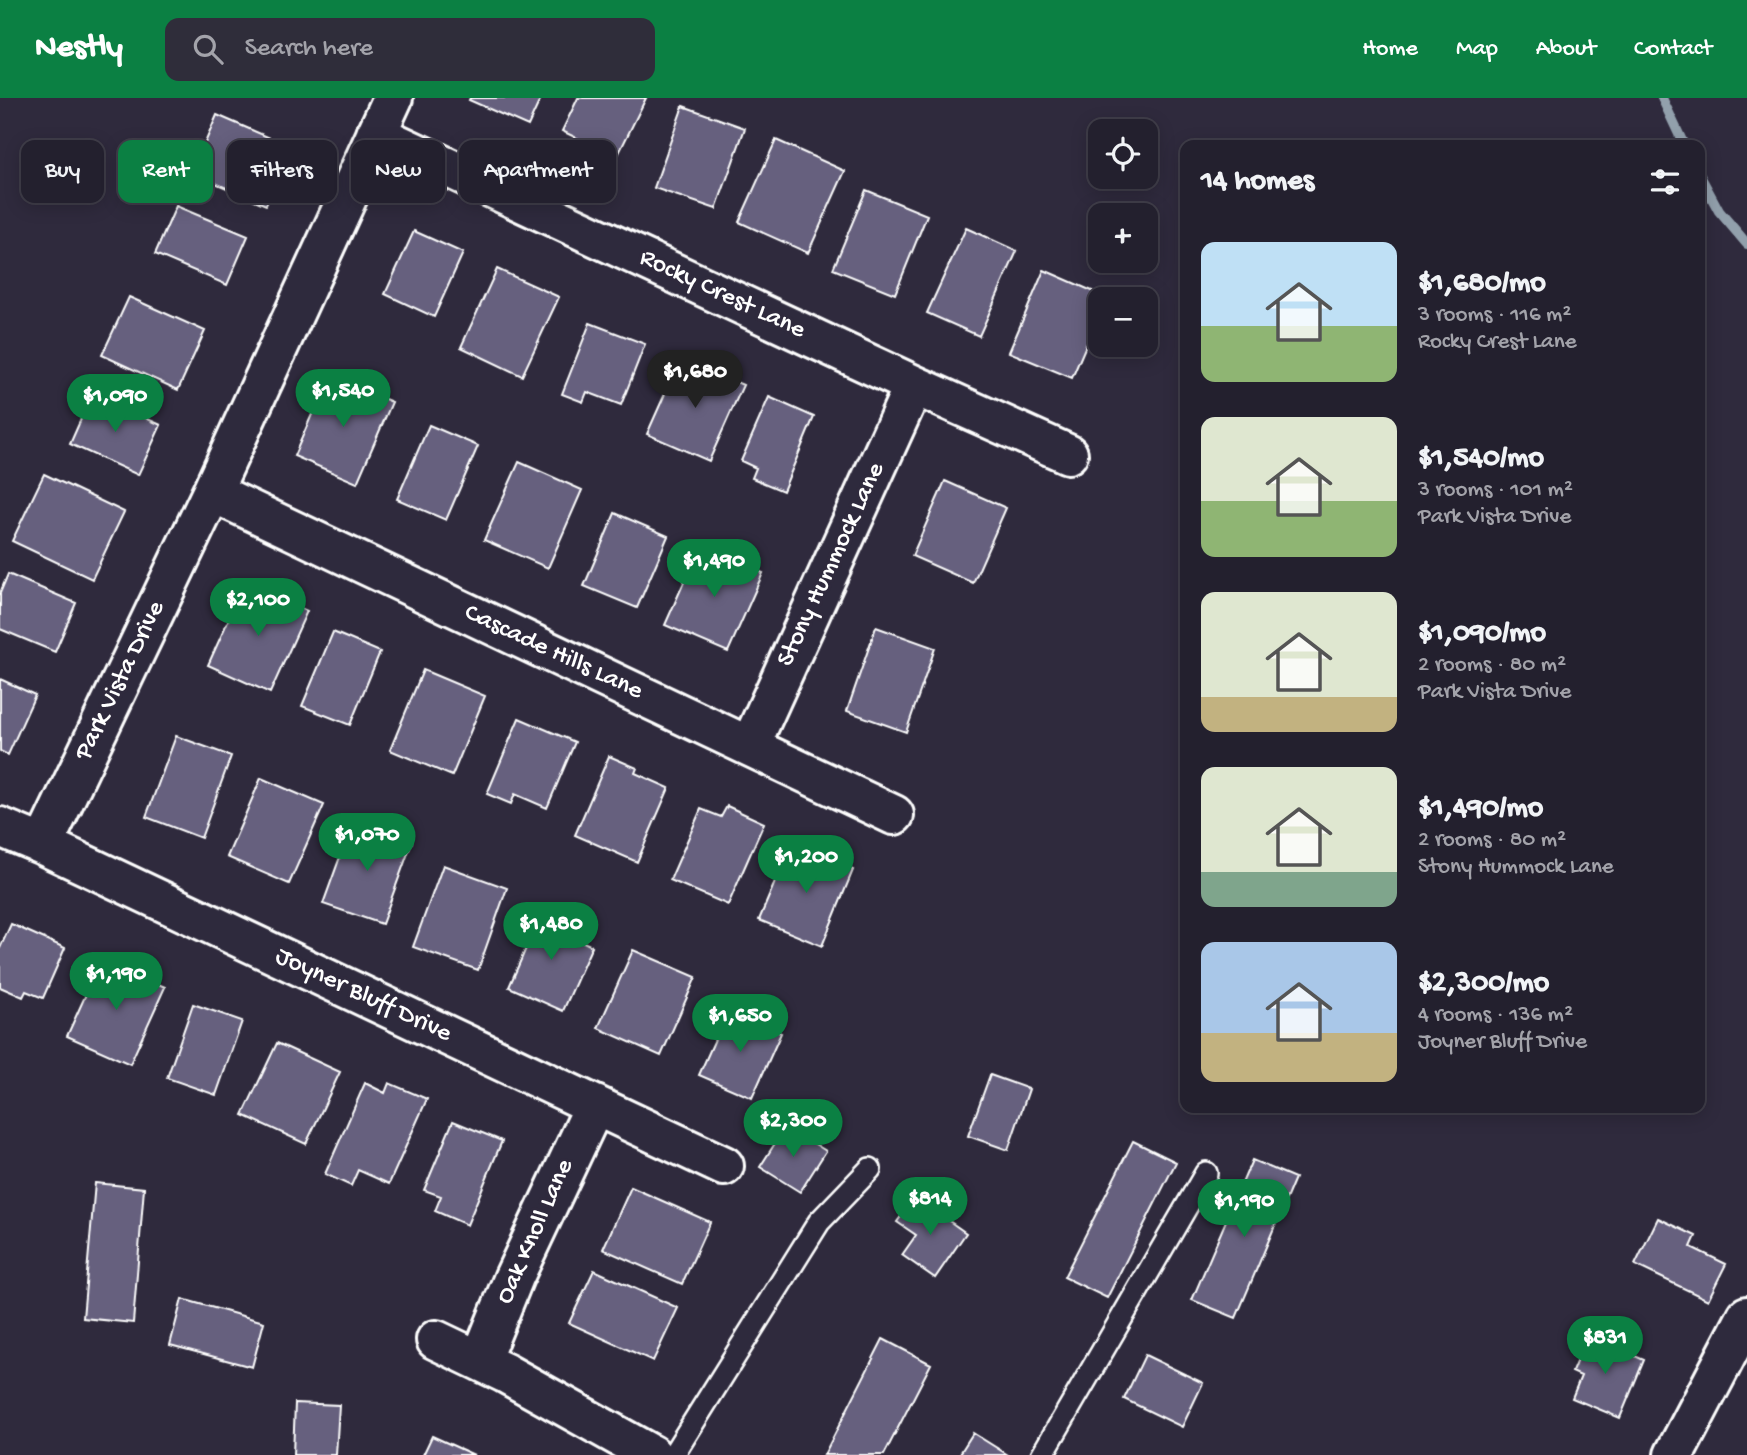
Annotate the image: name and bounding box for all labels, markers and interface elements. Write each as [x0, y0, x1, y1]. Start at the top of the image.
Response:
search box [165, 18, 655, 81]
text: Nestly [35, 30, 123, 68]
icon: search [189, 30, 227, 68]
text: Search here [245, 34, 373, 65]
text: Home [1362, 35, 1418, 64]
text: Map [1456, 35, 1498, 64]
text: About [1536, 35, 1596, 64]
text: Contact [1634, 35, 1712, 64]
map controls [1088, 119, 1158, 357]
button: locate [1088, 119, 1158, 189]
chip: Buy [21, 140, 104, 203]
chip: Rent [118, 140, 213, 203]
chip: Filters [227, 140, 337, 203]
chip: New [351, 140, 445, 203]
chip: Apartment [459, 140, 616, 203]
icon: filters [1646, 163, 1684, 201]
text: 14 homes [1201, 165, 1314, 200]
button: + [1088, 203, 1158, 273]
street label: Rocky Crest Lane [634, 243, 810, 347]
text: $1,680/mo [1418, 267, 1546, 302]
icon: home [1257, 270, 1341, 354]
button: − [1088, 287, 1158, 357]
text: 3 rooms · 116 m² [1418, 302, 1571, 329]
text: Rocky Crest Lane [1418, 329, 1577, 356]
pin: $1,680 [638, 350, 752, 410]
text: $1,680 [663, 359, 727, 386]
pin: $1,540 [286, 370, 400, 429]
pin: $1,090 [58, 374, 172, 434]
text: $1,540 [312, 378, 374, 405]
text: $1,090 [83, 383, 147, 410]
text: $1,540/mo [1418, 442, 1544, 477]
icon: home [1257, 445, 1341, 529]
street label: Stony Hummock Lane [771, 458, 893, 672]
text: 3 rooms · 101 m² [1418, 477, 1573, 504]
text: Park Vista Drive [1418, 504, 1571, 531]
pin: $1,490 [657, 540, 771, 599]
text: $1,490 [683, 548, 745, 575]
pin: $2,100 [201, 578, 315, 638]
text: $2,100 [226, 587, 290, 614]
street label: Park Vista Drive [69, 596, 173, 767]
street label: Cascade Hills Lane [459, 598, 648, 708]
text: $1,090/mo [1418, 617, 1546, 652]
icon: home [1257, 620, 1341, 704]
text: 2 rooms · 80 m² [1418, 652, 1566, 679]
text: Park Vista Drive [1418, 679, 1571, 706]
text: $1,490/mo [1418, 792, 1543, 827]
icon: home [1257, 795, 1341, 879]
pin: $1,070 [310, 814, 424, 873]
text: $1,070 [335, 822, 399, 849]
text: 2 rooms · 80 m² [1418, 827, 1566, 854]
pin: $1,200 [749, 836, 863, 895]
text: $1,200 [774, 844, 838, 871]
text: Stony Hummock Lane [1418, 854, 1614, 881]
pin: $1,480 [494, 902, 608, 962]
text: $1,480 [519, 911, 583, 938]
street label: Joyner Bluff Drive [270, 942, 457, 1051]
pin: $1,190 [59, 953, 173, 1012]
text: $1,190 [86, 961, 146, 988]
text: $2,300/mo [1418, 967, 1549, 1002]
icon: home [1257, 970, 1341, 1054]
pin: $1,650 [683, 995, 797, 1054]
text: 4 rooms · 136 m² [1418, 1002, 1573, 1029]
text: $1,650 [708, 1003, 772, 1030]
text: Joyner Bluff Drive [1418, 1029, 1587, 1056]
pin: $2,300 [736, 1100, 850, 1159]
text: $2,300 [760, 1108, 826, 1135]
street label: Oak Knoll Lane [490, 1154, 582, 1309]
pin: $814 [889, 1178, 971, 1237]
pin: $1,190 [1187, 1180, 1301, 1239]
text: $814 [908, 1186, 952, 1213]
text: $1,190 [1214, 1188, 1274, 1215]
pin: $831 [1564, 1316, 1646, 1376]
text: $831 [1583, 1325, 1627, 1352]

